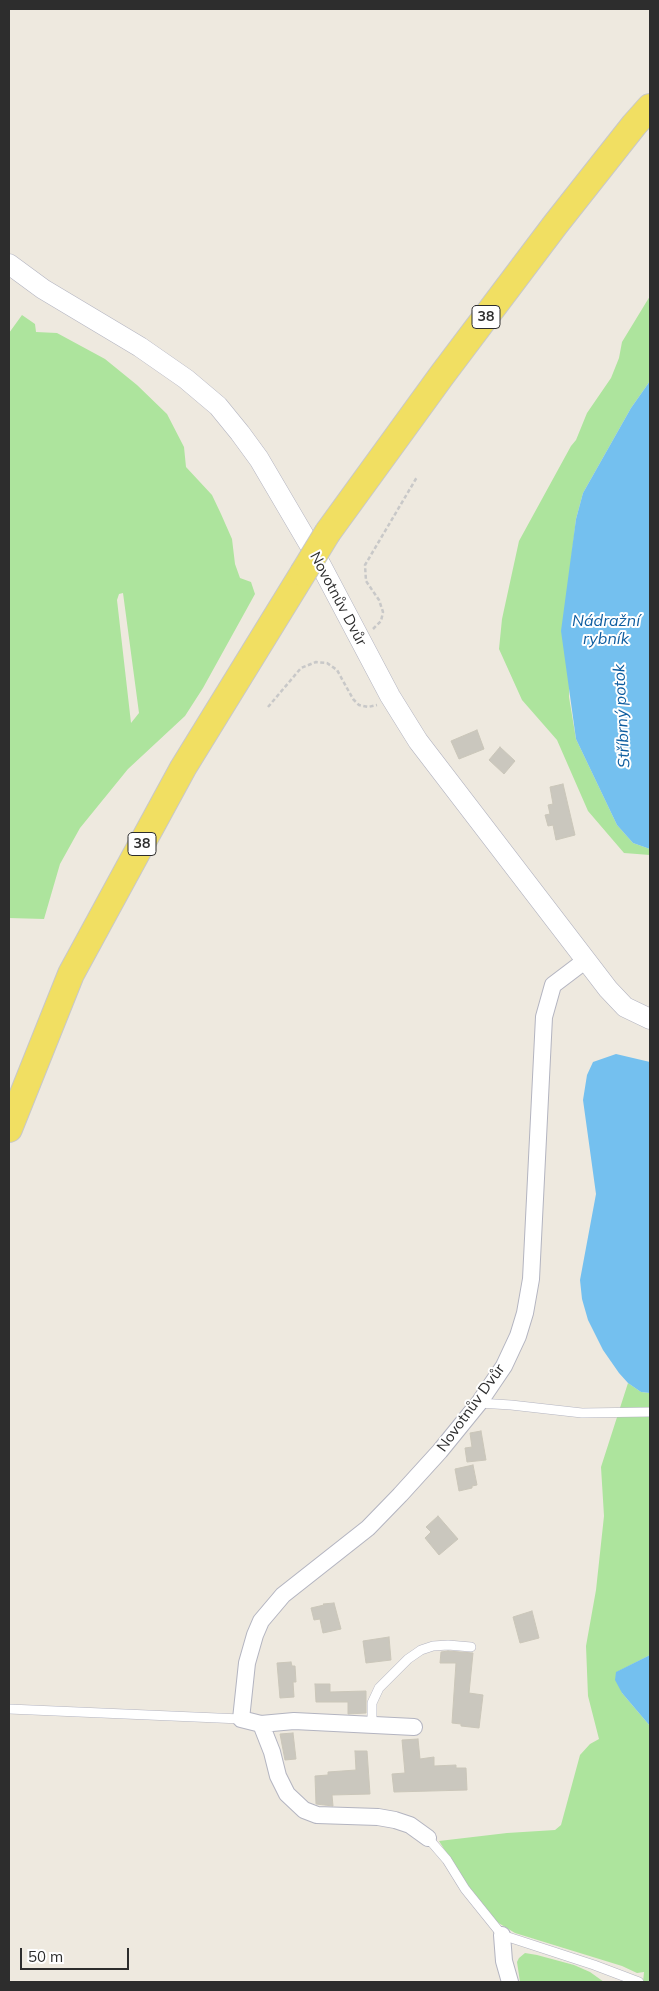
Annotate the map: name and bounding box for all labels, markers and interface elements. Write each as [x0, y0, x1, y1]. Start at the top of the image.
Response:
road number: 38 [472, 306, 500, 328]
street label: Novotnův Dvůr [306, 549, 370, 649]
water label: Nádražní rybník [572, 611, 640, 649]
water label: Stříbrný potok [610, 663, 634, 769]
road number: 38 [128, 832, 156, 856]
street label: Novotnův Dvůr [433, 1361, 509, 1455]
scale bar [22, 1938, 131, 1970]
text: 50 m [28, 1947, 63, 1966]

